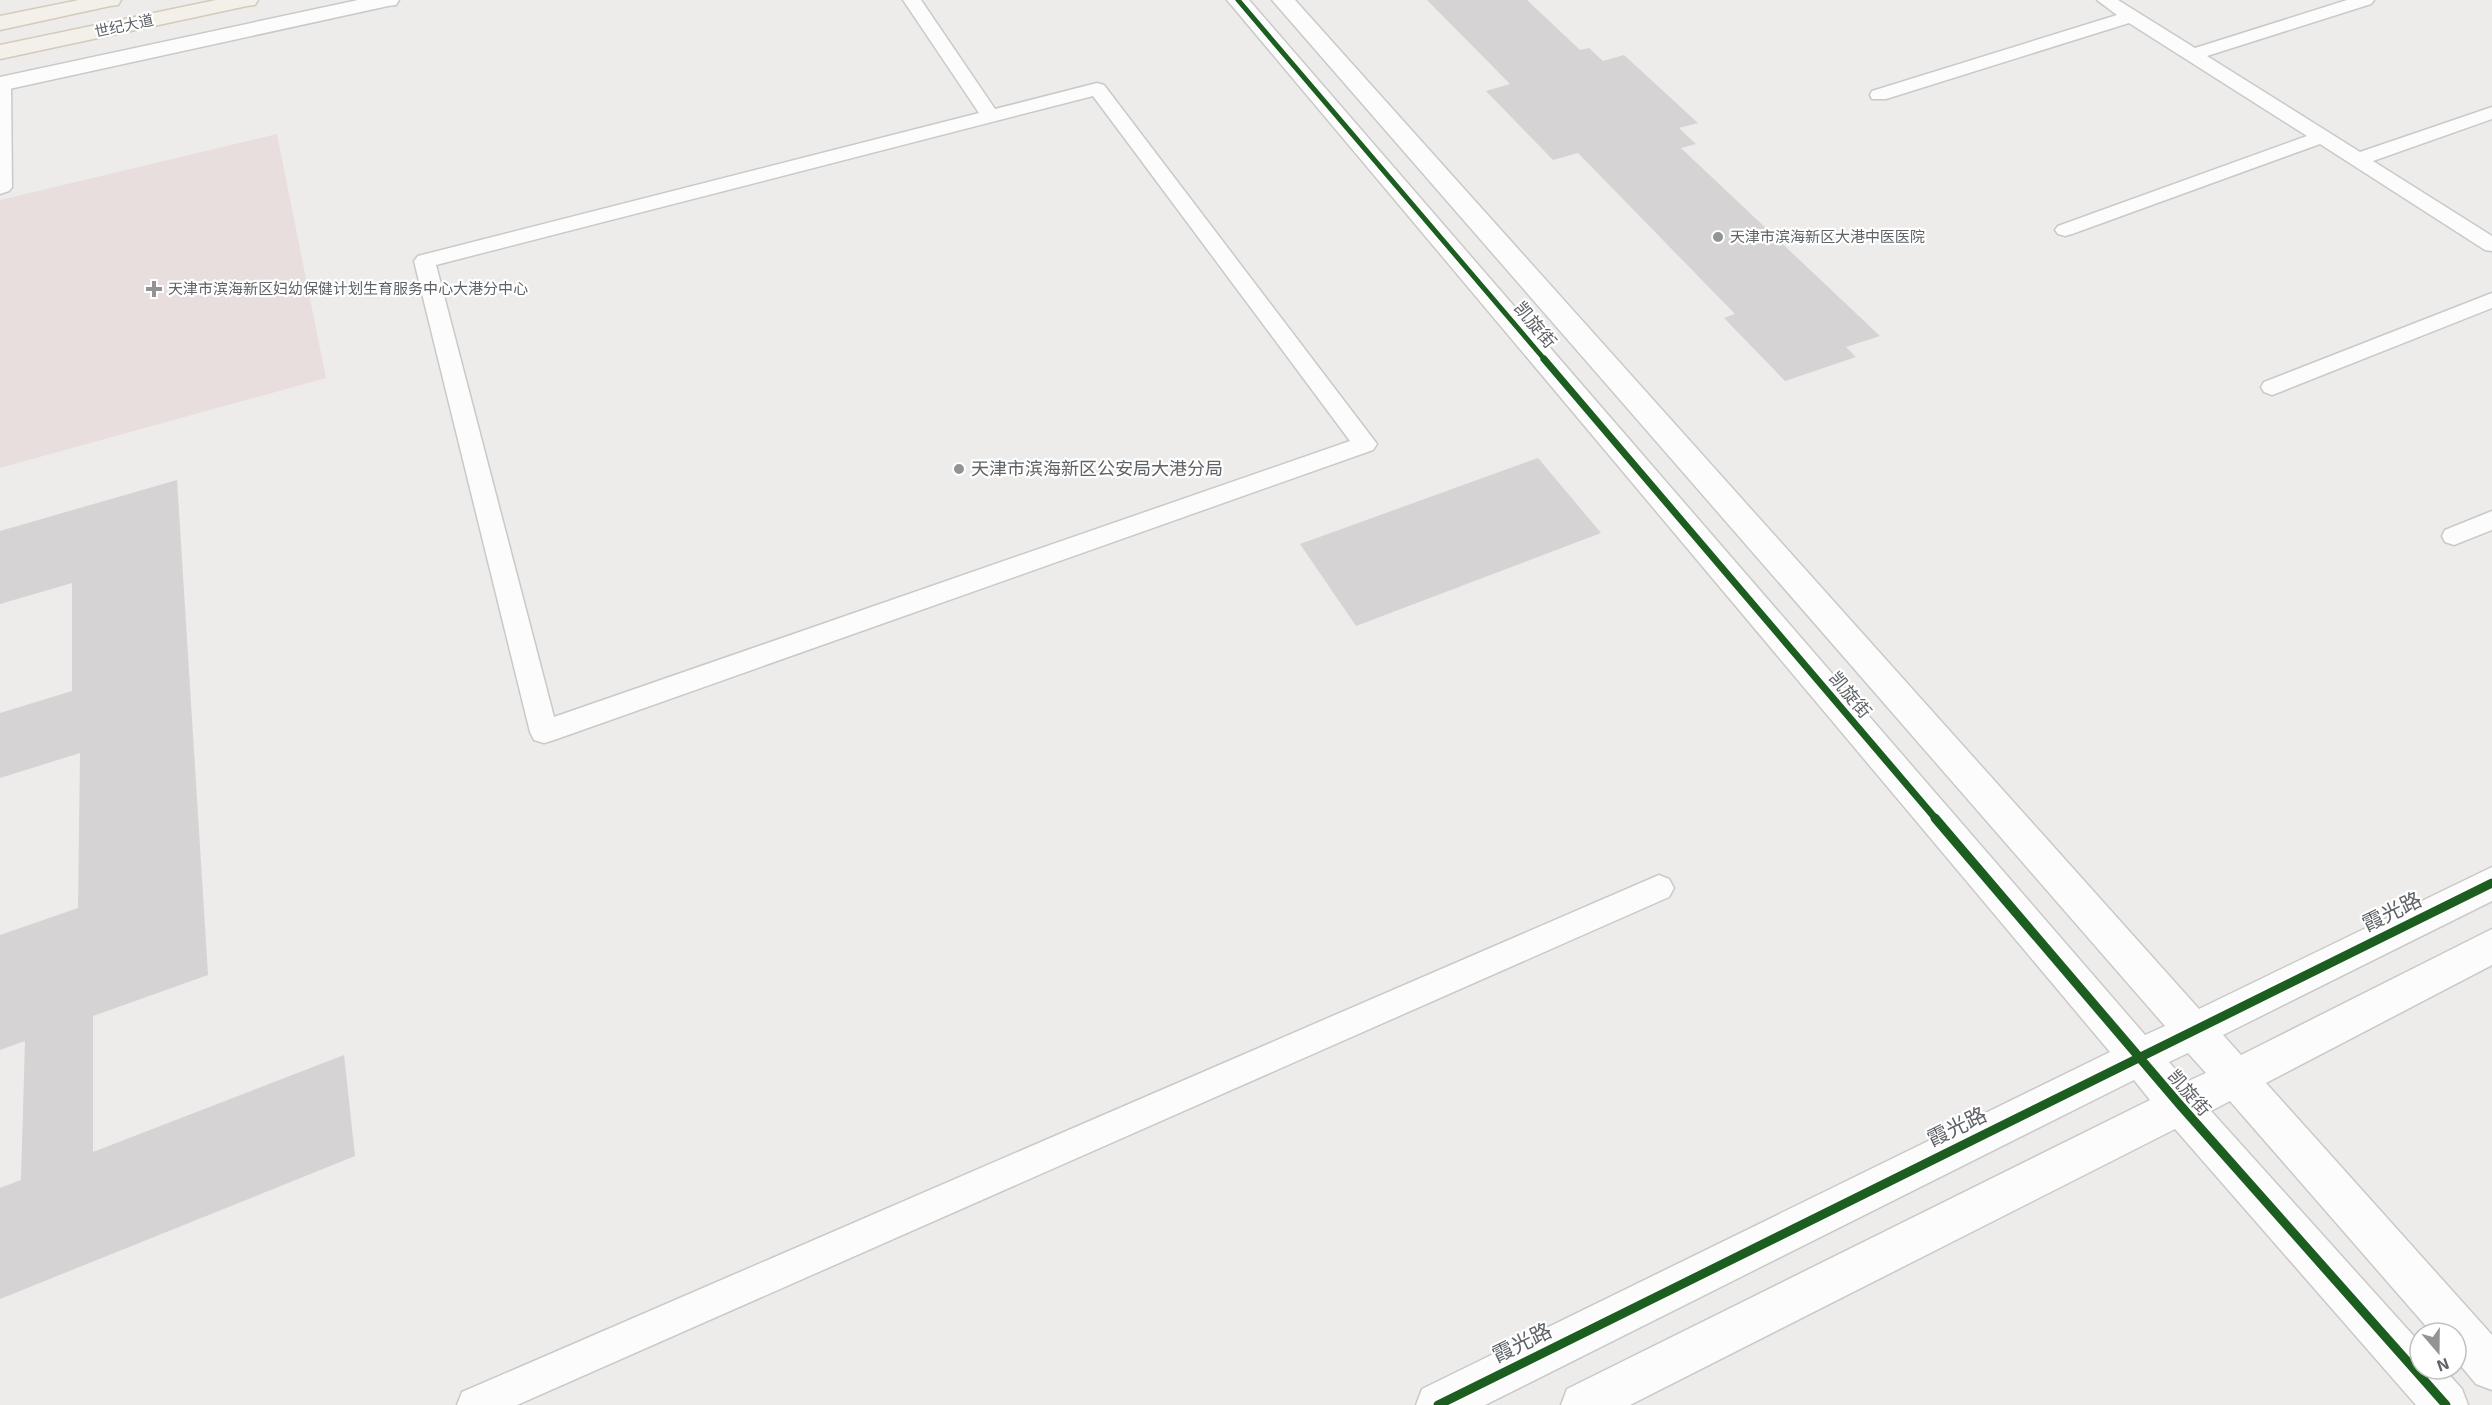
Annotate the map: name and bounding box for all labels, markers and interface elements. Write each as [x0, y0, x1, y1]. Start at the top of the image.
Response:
street label: 世纪大道 [93, 10, 155, 40]
place label: 天津市滨海新区大港中医医院 [1730, 227, 1925, 245]
marker: 天津市滨海新区大港中医医院 [1711, 230, 1725, 244]
place label: 天津市滨海新区妇幼保健计划生育服务中心大港分中心 [168, 279, 528, 297]
marker: 天津市滨海新区妇幼保健计划生育服务中心大港分中心 [145, 280, 163, 298]
street label: 凯旋街 [1510, 297, 1562, 352]
place label: 天津市滨海新区公安局大港分局 [971, 457, 1223, 479]
marker: 天津市滨海新区公安局大港分局 [952, 462, 966, 476]
street label: 凯旋街 [1825, 667, 1877, 722]
street label: 霞光路 [2358, 886, 2425, 936]
street label: 凯旋街 [2164, 1065, 2216, 1120]
street label: 霞光路 [1923, 1101, 1990, 1151]
street label: 霞光路 [1488, 1317, 1555, 1367]
north arrow [2408, 1321, 2468, 1381]
text: N [2435, 1355, 2452, 1376]

